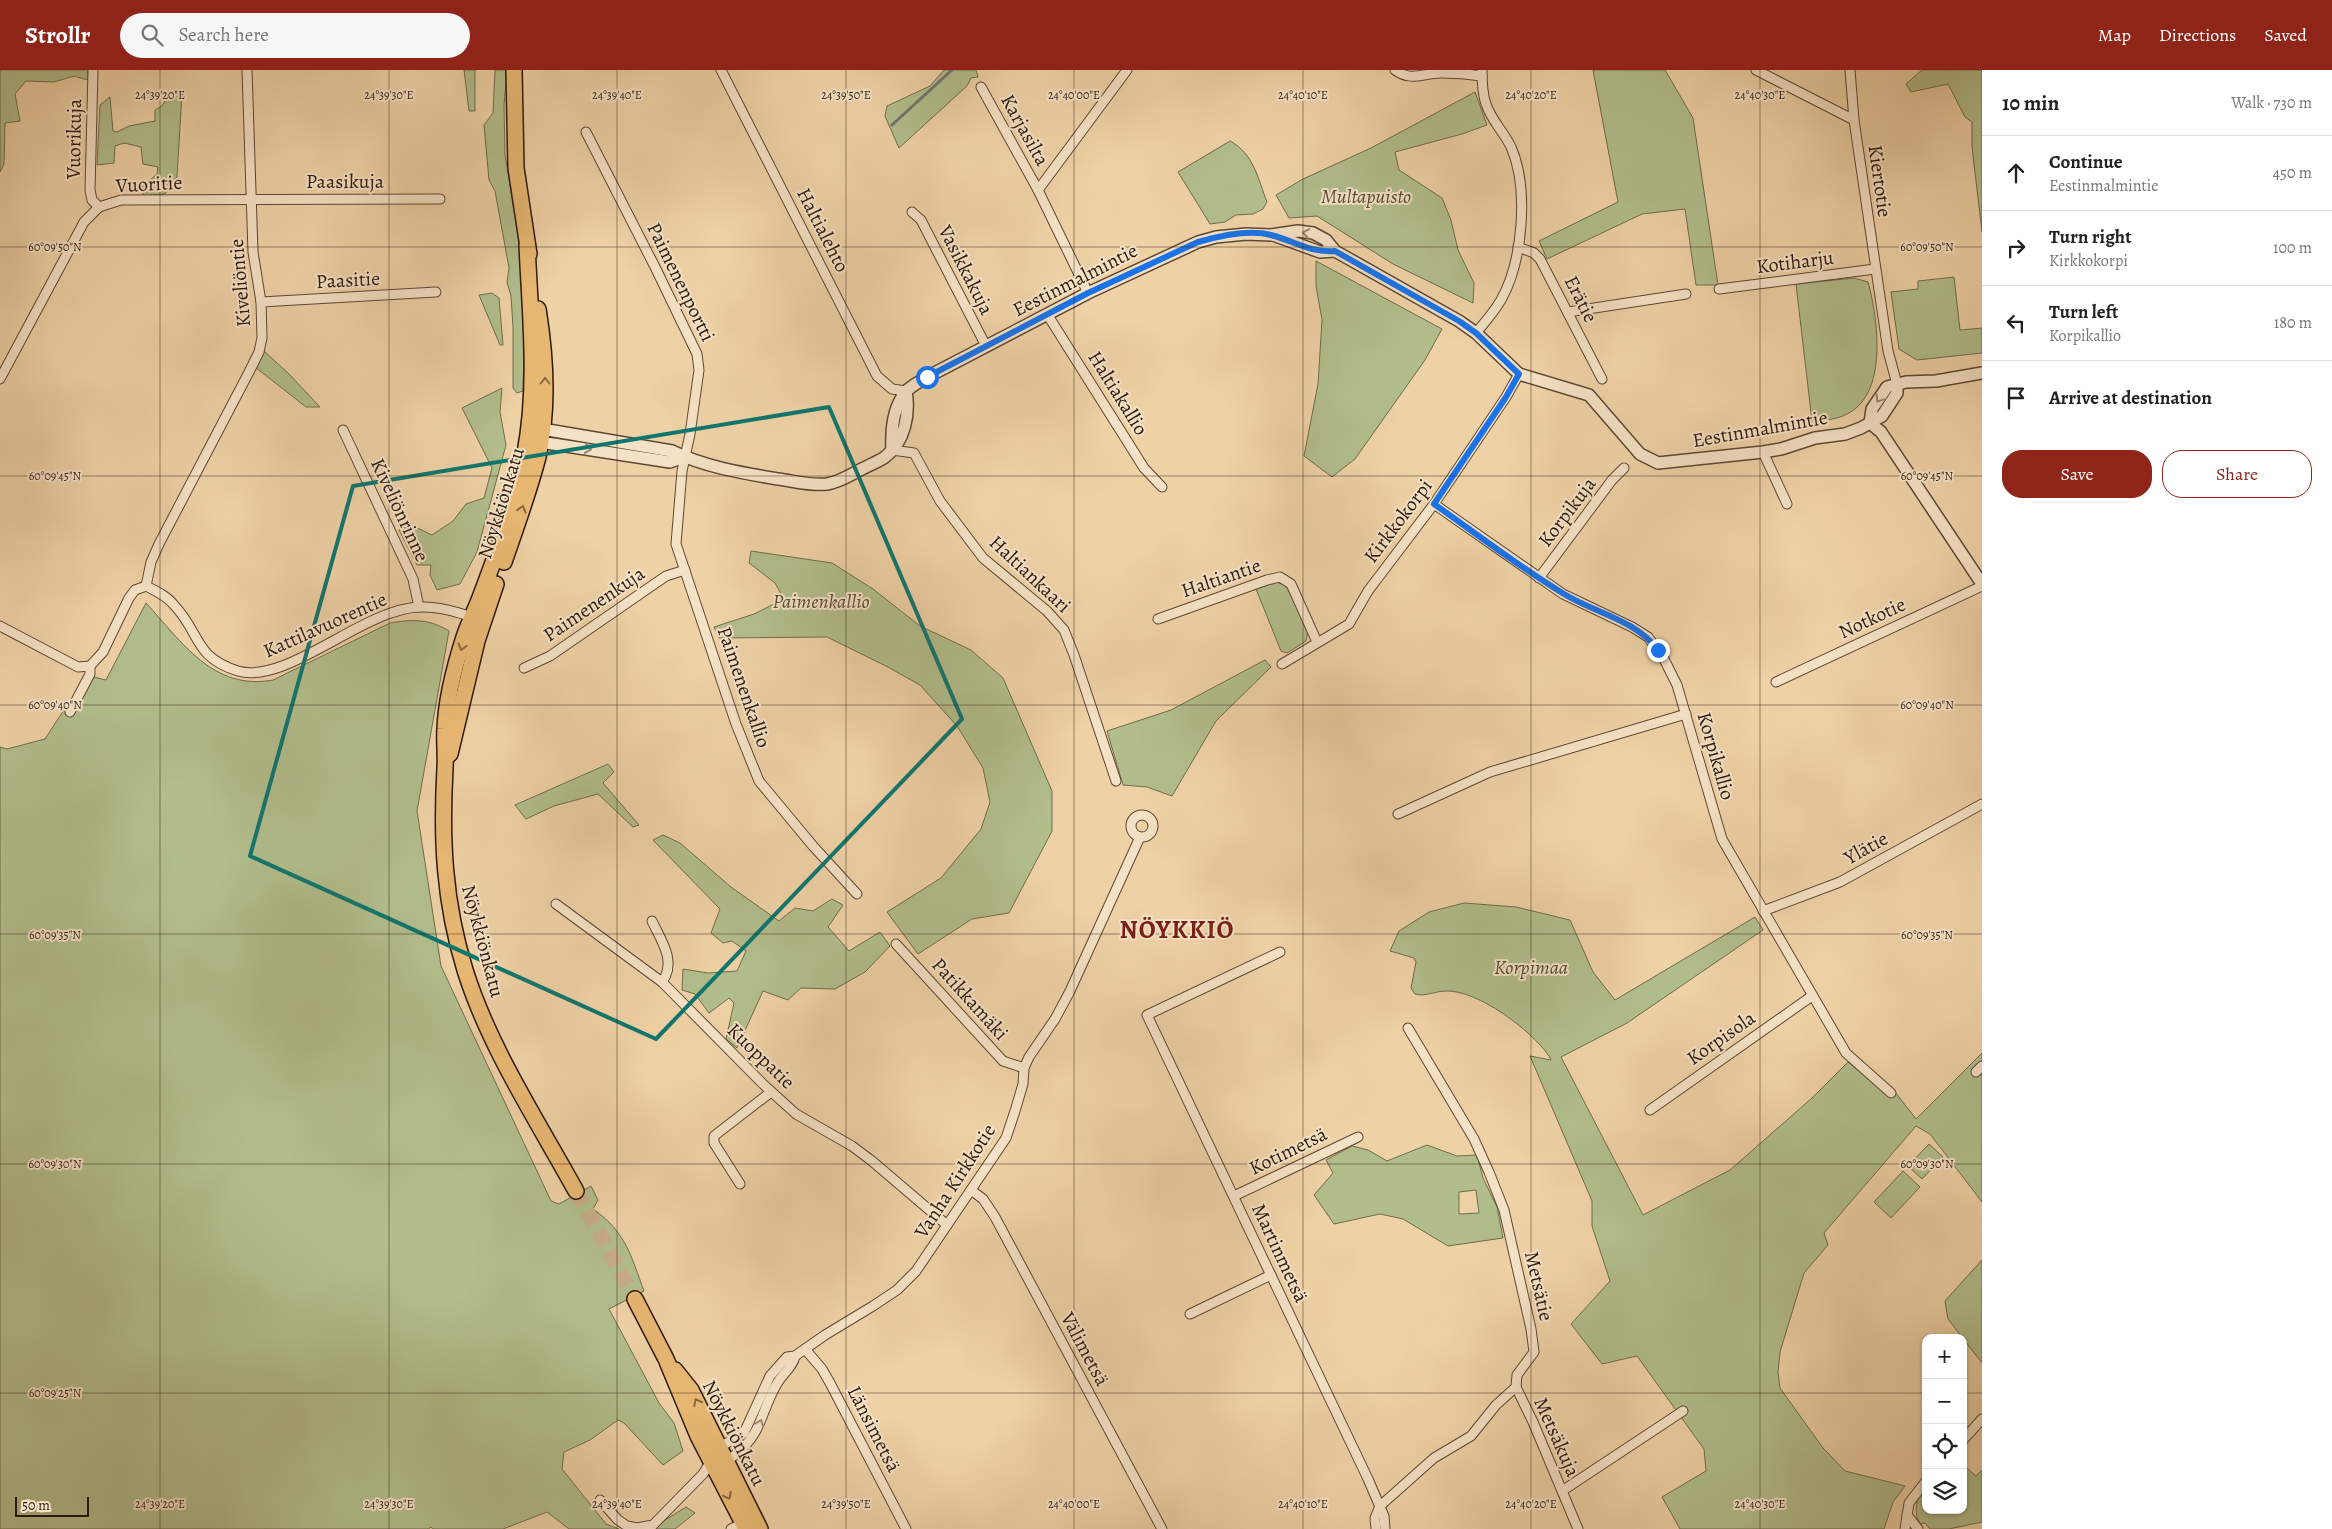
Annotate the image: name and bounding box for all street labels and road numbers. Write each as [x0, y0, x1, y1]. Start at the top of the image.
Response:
street label: Karjasilta [994, 89, 1056, 171]
street label: Vuorikuja [60, 98, 88, 180]
street label: Kiertotie [1862, 143, 1898, 219]
street label: Paasikuja [306, 168, 385, 195]
street label: Vuoritie [114, 169, 183, 199]
street label: Haltialehto [790, 183, 856, 277]
street label: Paimenenportti [641, 218, 721, 346]
street label: Vasikkakuja [931, 220, 1000, 320]
street label: Eestinmalmintie [1008, 237, 1142, 323]
street label: Kiveliöntie [223, 238, 257, 328]
street label: Kotiharju [1755, 244, 1835, 280]
street label: Paasitie [315, 265, 381, 295]
street label: Erätie [1558, 271, 1604, 327]
street label: Haltiakallio [1081, 346, 1155, 440]
street label: Eestinmalmintie [1690, 404, 1830, 454]
street label: Nöykkiönkatu [471, 444, 531, 562]
street label: Kiveliönrinne [364, 454, 436, 566]
street label: Korpikuja [1532, 471, 1603, 552]
street label: Kirkkokorpi [1358, 473, 1438, 569]
street label: Haltiankaari [983, 529, 1077, 619]
street label: Haltiantie [1178, 552, 1264, 604]
street label: Paimenenkuja [538, 560, 651, 648]
street label: Kattilavuorentie [259, 586, 391, 664]
street label: Notkotie [1834, 591, 1910, 645]
street label: Paimenenkallio [711, 623, 777, 751]
street label: Korpikallio [1691, 709, 1741, 803]
street label: Ylätie [1838, 825, 1893, 872]
street label: Nöykkiönkatu [455, 882, 511, 1000]
street label: Patikkamäki [926, 952, 1014, 1046]
street label: Korpisola [1681, 1004, 1761, 1071]
street label: Kuoppatie [721, 1017, 801, 1095]
street label: Vanha Kirkkotie [907, 1119, 1002, 1244]
street label: Kotimetsä [1244, 1120, 1332, 1181]
street label: Martinmetsä [1245, 1199, 1315, 1308]
street label: Metsätie [1518, 1249, 1560, 1323]
street label: Välimetsä [1054, 1306, 1116, 1391]
street label: Nöykkiönkatu [696, 1376, 772, 1491]
street label: Länsimetsä [841, 1381, 908, 1477]
street label: Metsäkuja [1527, 1393, 1587, 1482]

